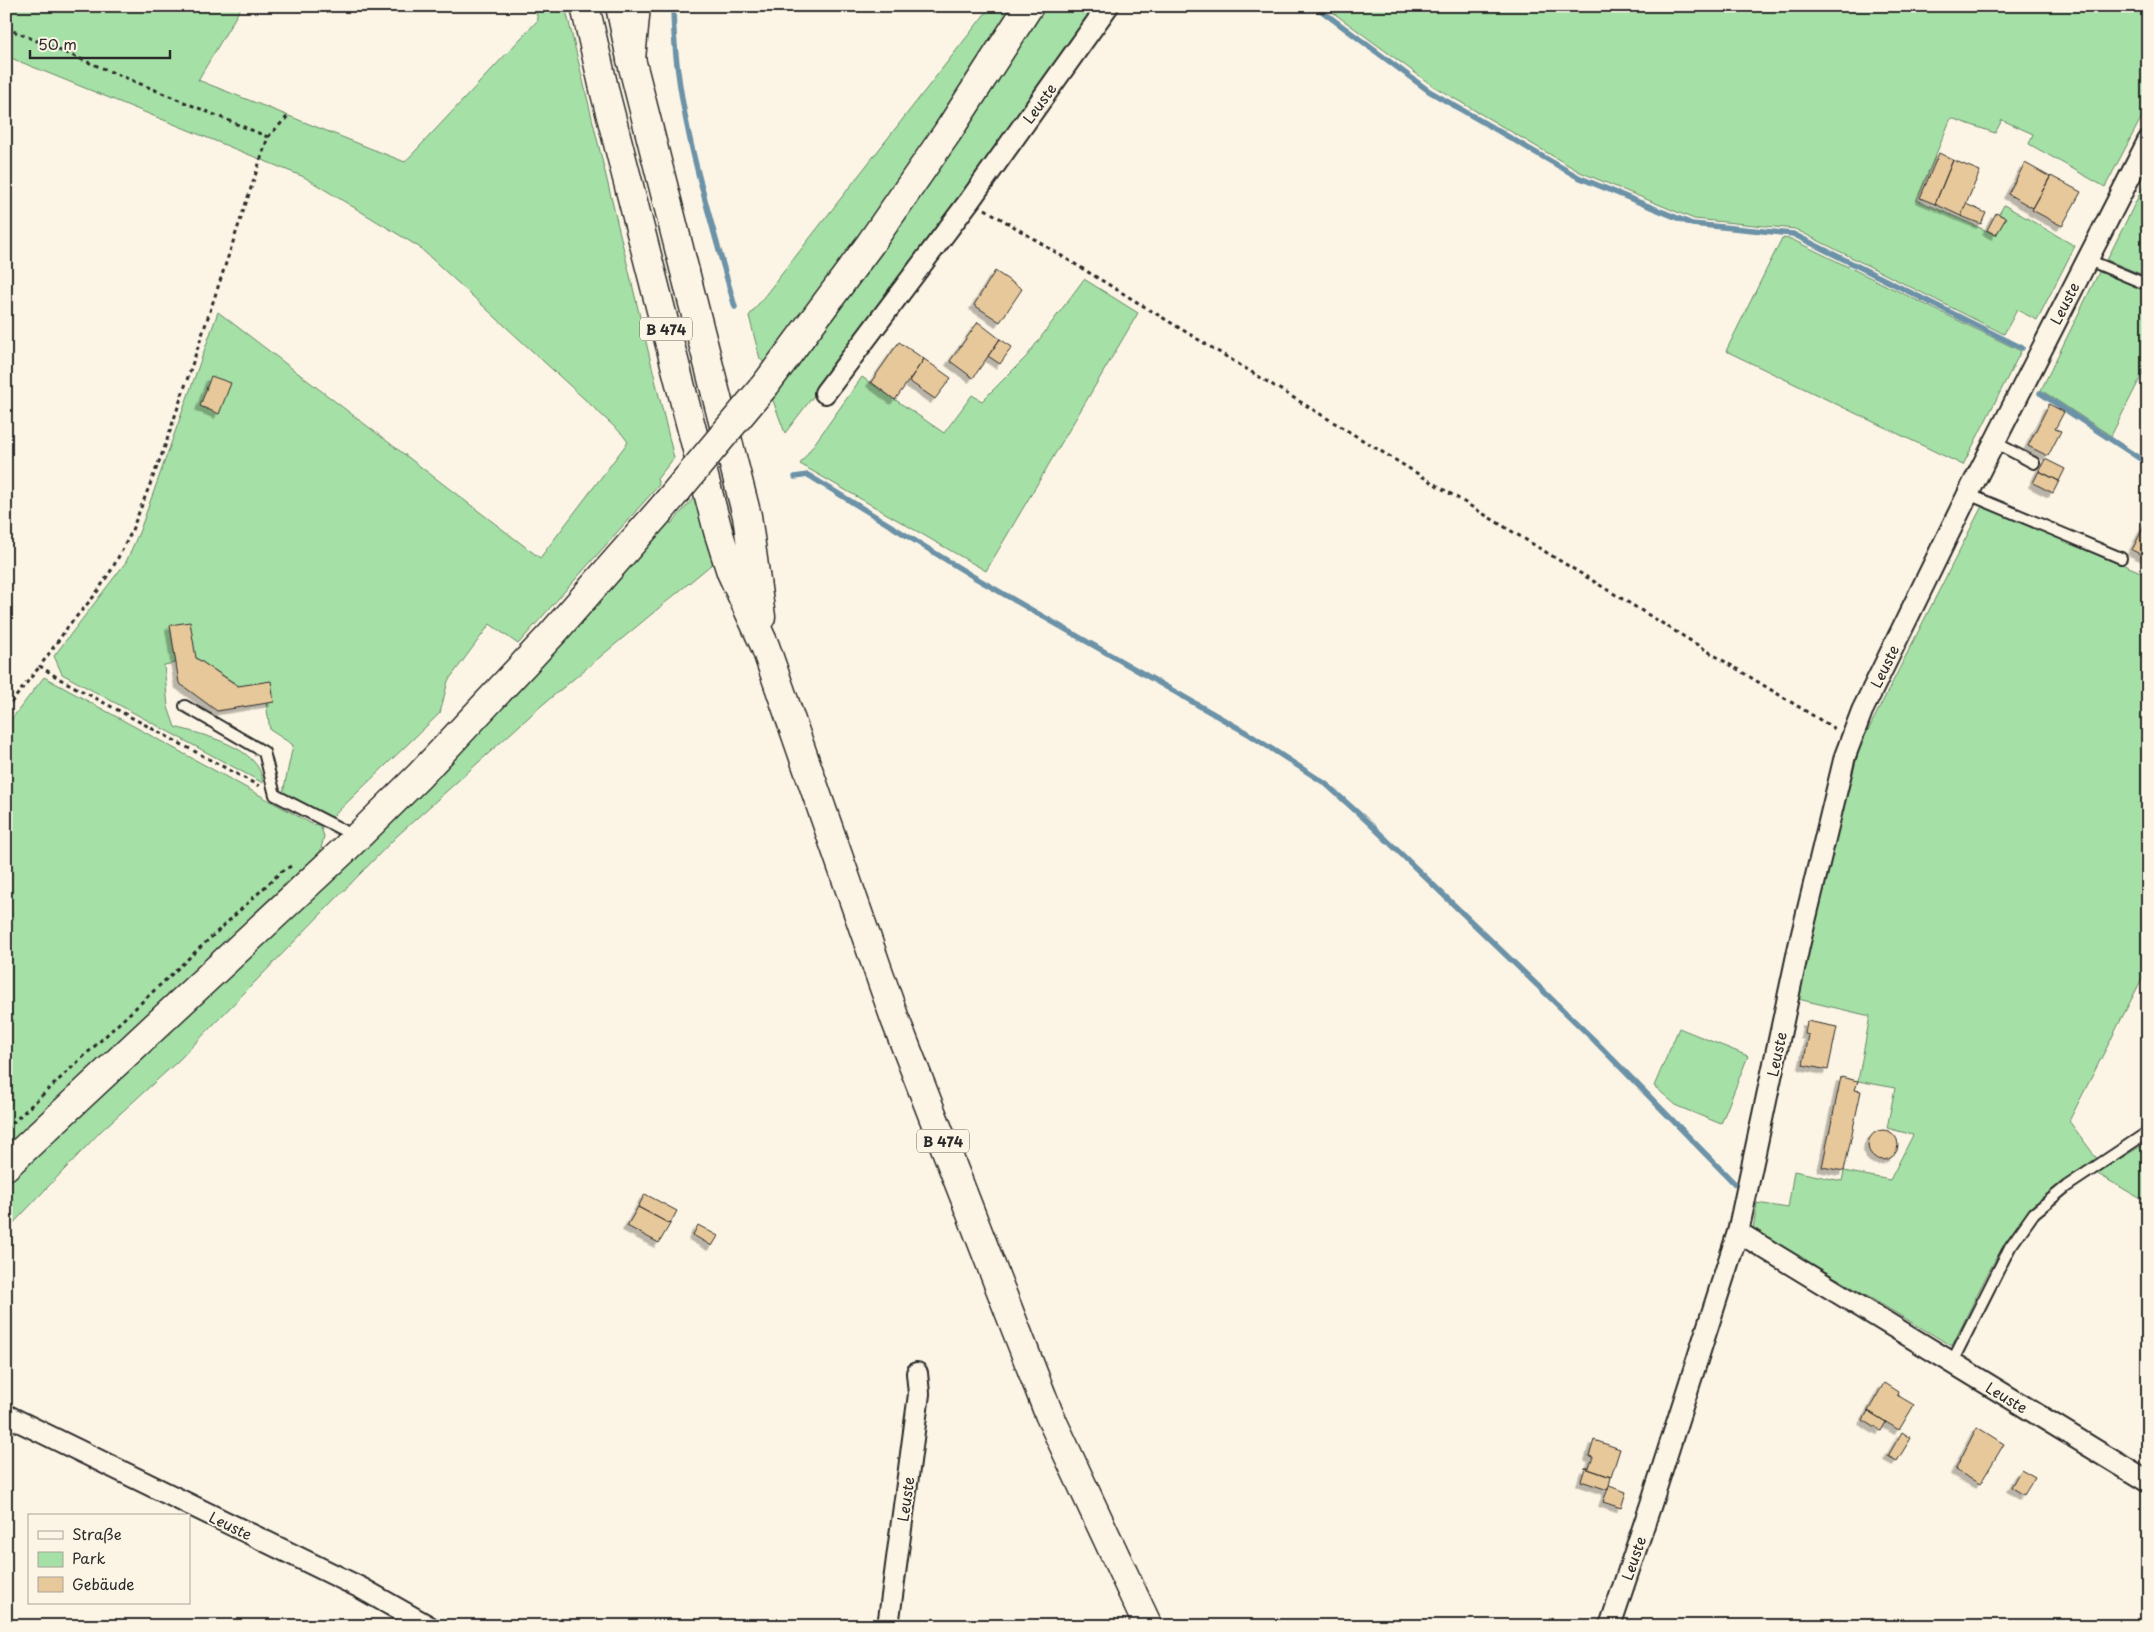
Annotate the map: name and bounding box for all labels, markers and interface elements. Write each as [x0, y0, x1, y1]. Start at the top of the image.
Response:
scale bar [30, 28, 170, 60]
text: 50 m [38, 32, 77, 55]
street label: Leuste [1016, 78, 1062, 128]
street label: Leuste [2043, 278, 2085, 328]
road number: B 474 [640, 318, 692, 340]
street label: Leuste [1864, 641, 1904, 691]
street label: Leuste [1760, 1029, 1792, 1078]
road number: B 474 [917, 1130, 969, 1152]
street label: Leuste [1982, 1376, 2032, 1419]
street label: Leuste [890, 1475, 920, 1523]
street label: Leuste [206, 1505, 256, 1545]
legend [28, 1514, 190, 1604]
text: Straße [72, 1522, 122, 1545]
street label: Leuste [1615, 1533, 1651, 1583]
text: Park [72, 1546, 106, 1569]
text: Gebäude [72, 1572, 134, 1595]

